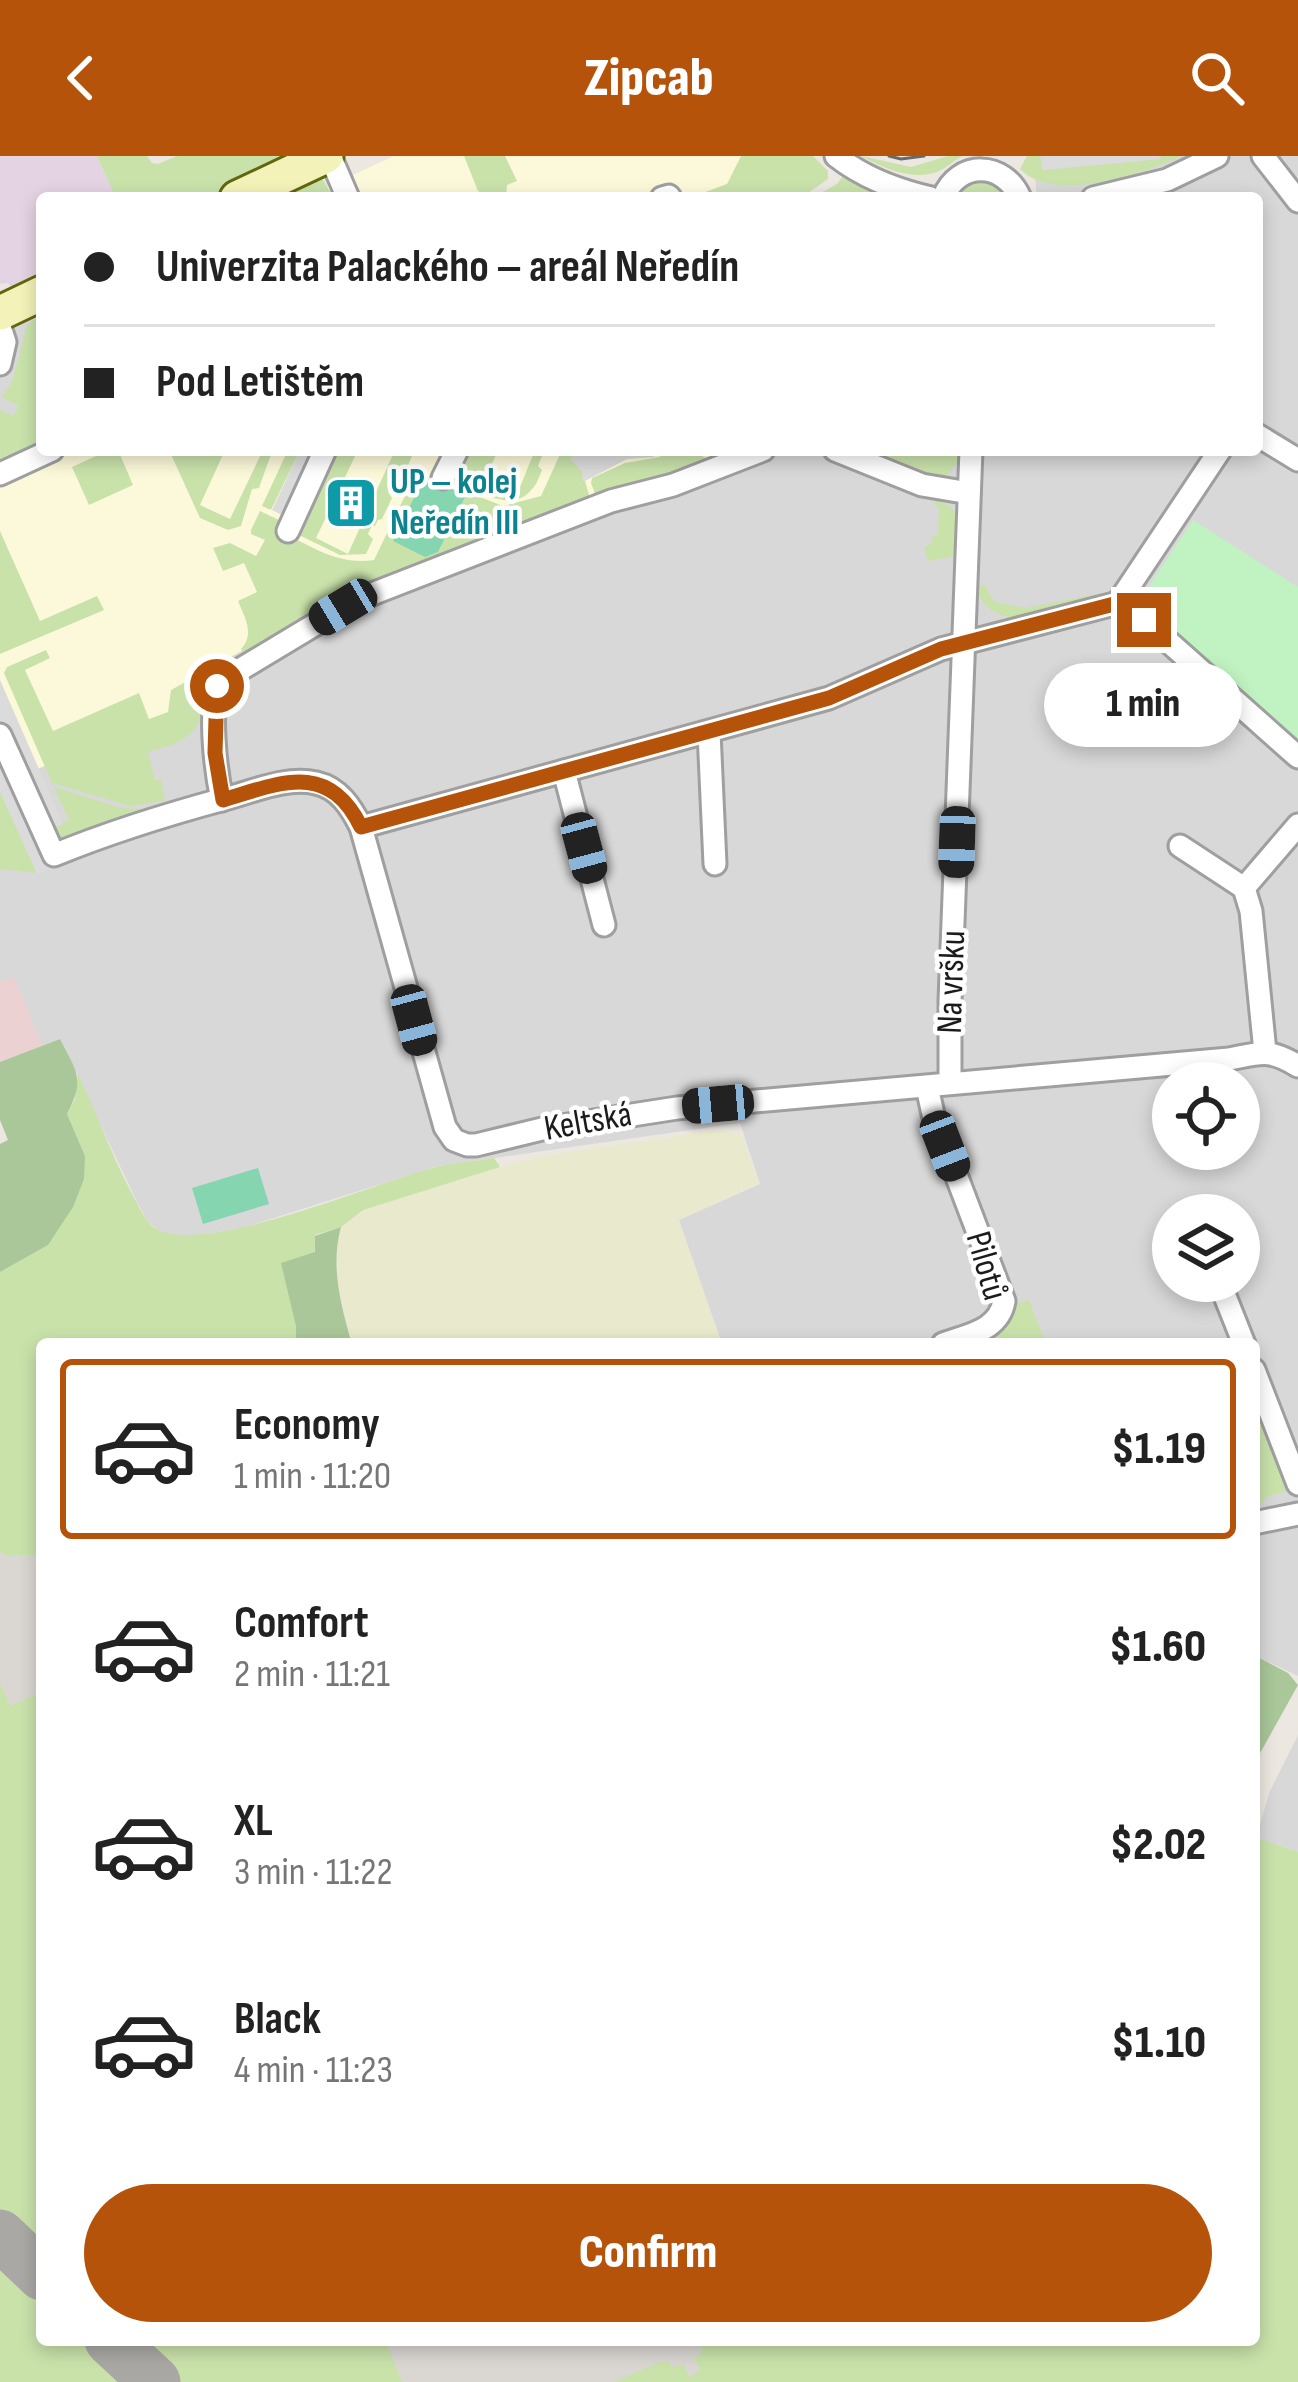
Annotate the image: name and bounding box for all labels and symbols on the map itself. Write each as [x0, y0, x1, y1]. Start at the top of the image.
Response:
place label: UP – kolej Neředín III [390, 461, 519, 545]
building icon: UP – kolej Neředín III [323, 475, 379, 531]
car [303, 573, 383, 641]
route end [1117, 593, 1171, 647]
route start [190, 659, 244, 713]
callout: 1 min [1045, 662, 1243, 746]
car [938, 805, 976, 879]
car [557, 809, 611, 887]
street label: Na vršku [929, 930, 975, 1034]
car [387, 981, 441, 1059]
car [681, 1083, 755, 1125]
street label: Keltská [541, 1093, 635, 1151]
car [915, 1106, 975, 1186]
street label: Pilotů [956, 1227, 1016, 1305]

